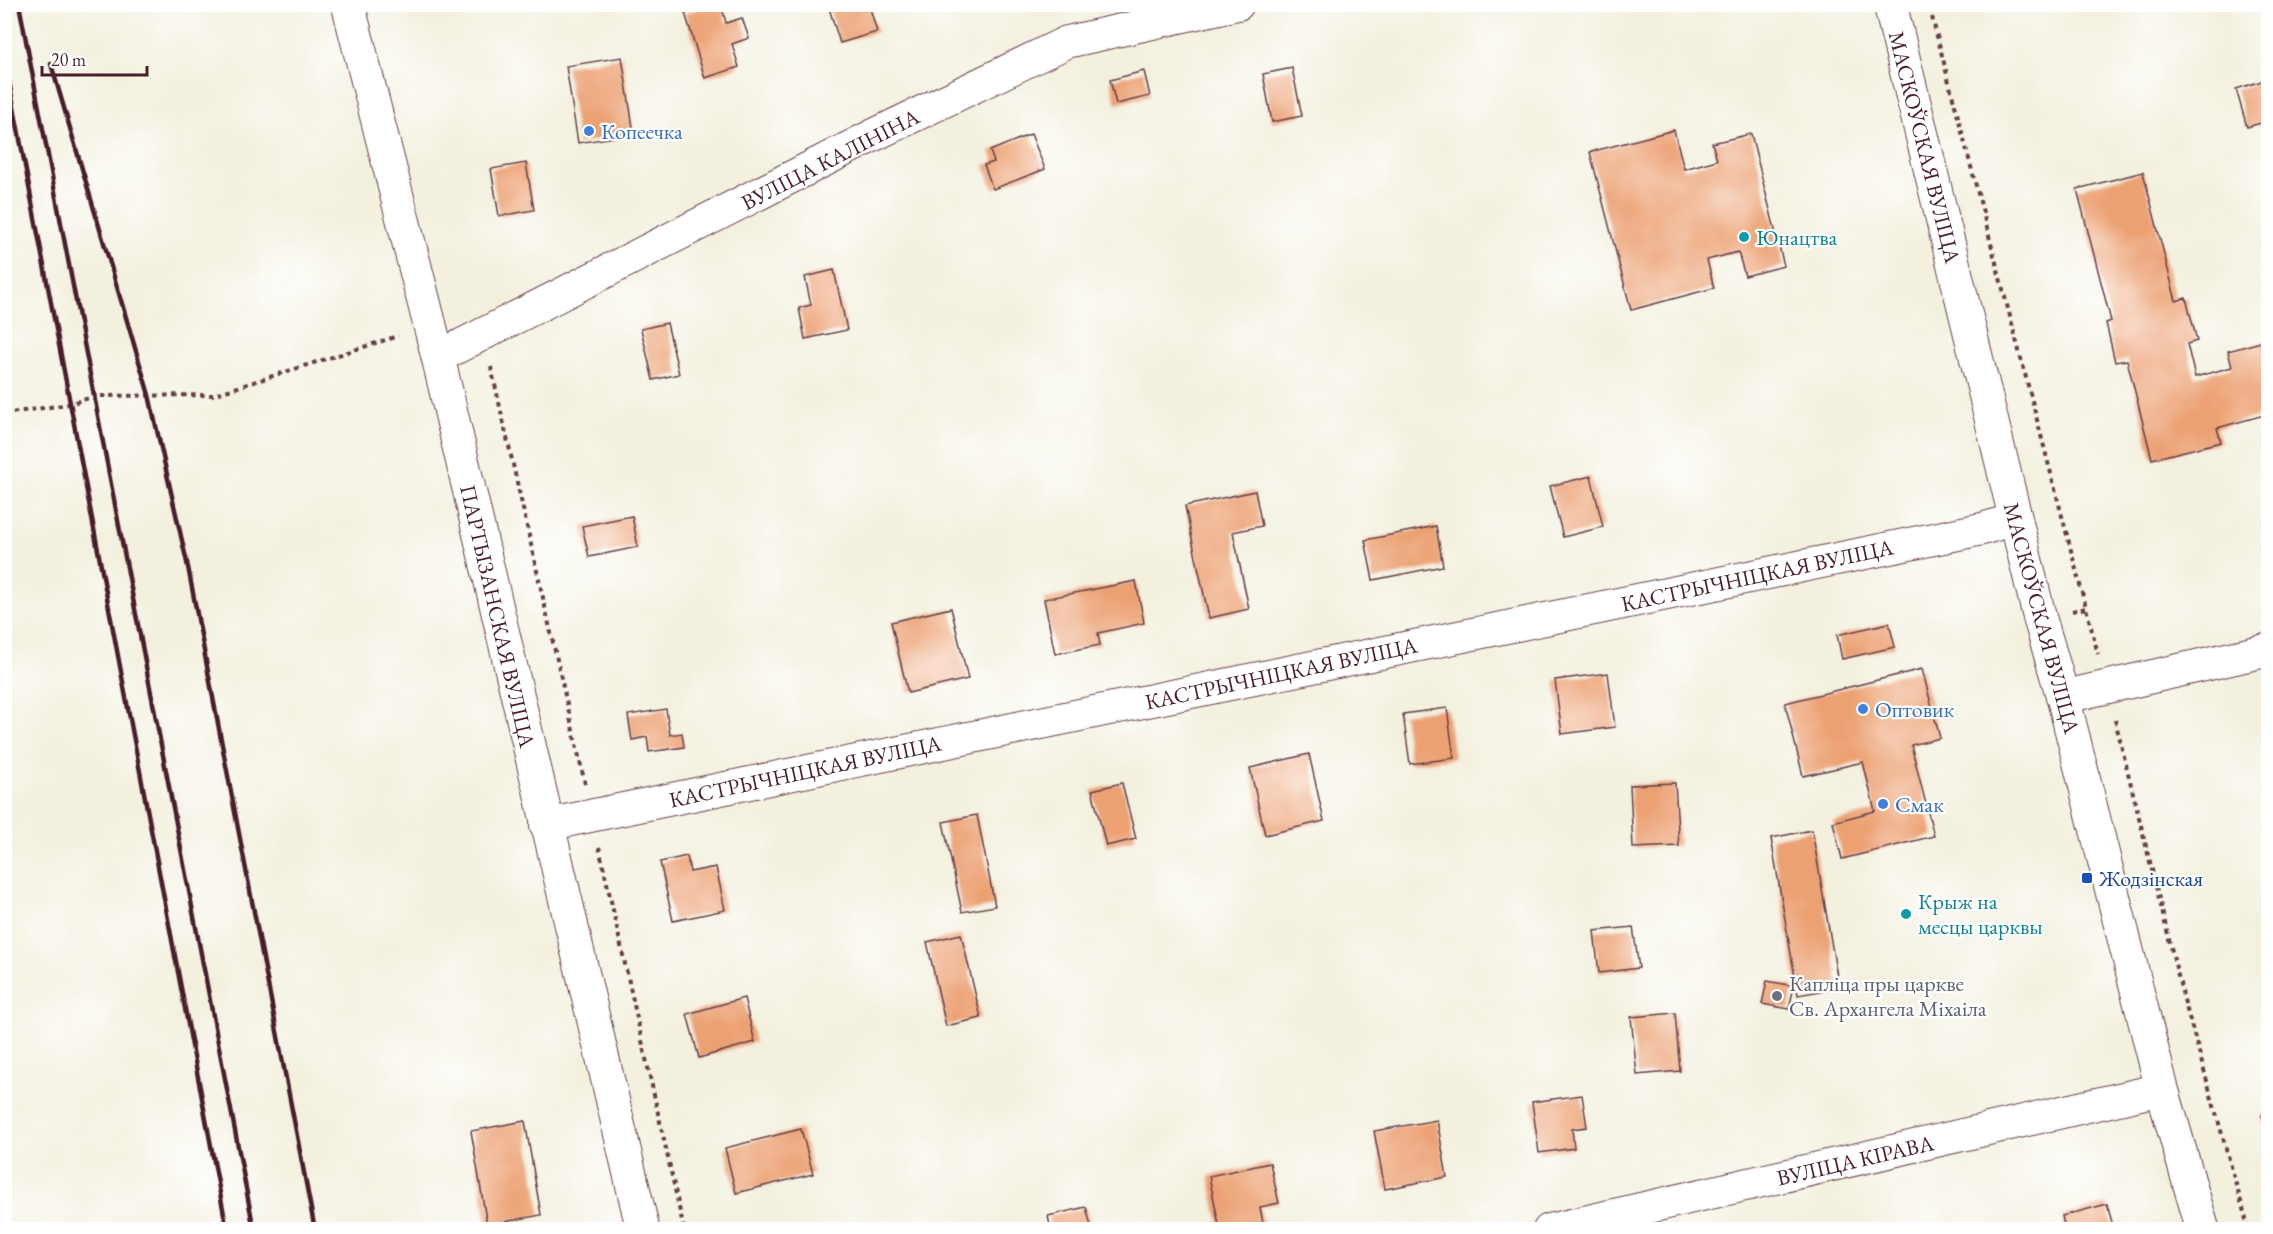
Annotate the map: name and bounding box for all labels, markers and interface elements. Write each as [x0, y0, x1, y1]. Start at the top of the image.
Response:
street label: МАСКОЎСКАЯ ВУЛІЦА [1882, 28, 1968, 267]
scale bar [42, 39, 147, 77]
text: 20 m [51, 48, 86, 71]
street label: ВУЛІЦА КАЛІНІНА [736, 102, 925, 217]
place label: Копеечка [601, 117, 683, 146]
marker: Копеечка [582, 124, 596, 138]
place label: Юнацтва [1756, 223, 1838, 252]
marker: Юнацтва [1737, 230, 1751, 244]
street label: ПАРТЫЗАНСКАЯ ВУЛІЦА [453, 482, 542, 751]
street label: МАСКОЎСКАЯ ВУЛІЦА [1997, 499, 2087, 738]
street label: КАСТРЫЧНІЦКАЯ ВУЛІЦА [1618, 532, 1897, 619]
street label: КАСТРЫЧНІЦКАЯ ВУЛІЦА [1142, 630, 1421, 717]
place label: Оптовик [1875, 695, 1955, 724]
marker: Оптовик [1856, 702, 1870, 716]
street label: КАСТРЫЧНІЦКАЯ ВУЛІЦА [666, 728, 945, 815]
place label: Смак [1895, 790, 1944, 819]
marker: Смак [1876, 797, 1890, 811]
place label: Жодзінская [2098, 864, 2203, 893]
marker: Жодзінская [2080, 871, 2094, 885]
place label: Крыж на месцы царквы [1918, 887, 2043, 941]
marker: Крыж на месцы царквы [1899, 907, 1913, 921]
place label: Капліца пры царкве Св. Архангела Міхаіла [1789, 969, 1987, 1023]
marker: Капліца пры царкве Св. Архангела Міхаіла [1770, 989, 1784, 1003]
street label: ВУЛІЦА КІРАВА [1774, 1128, 1937, 1193]

